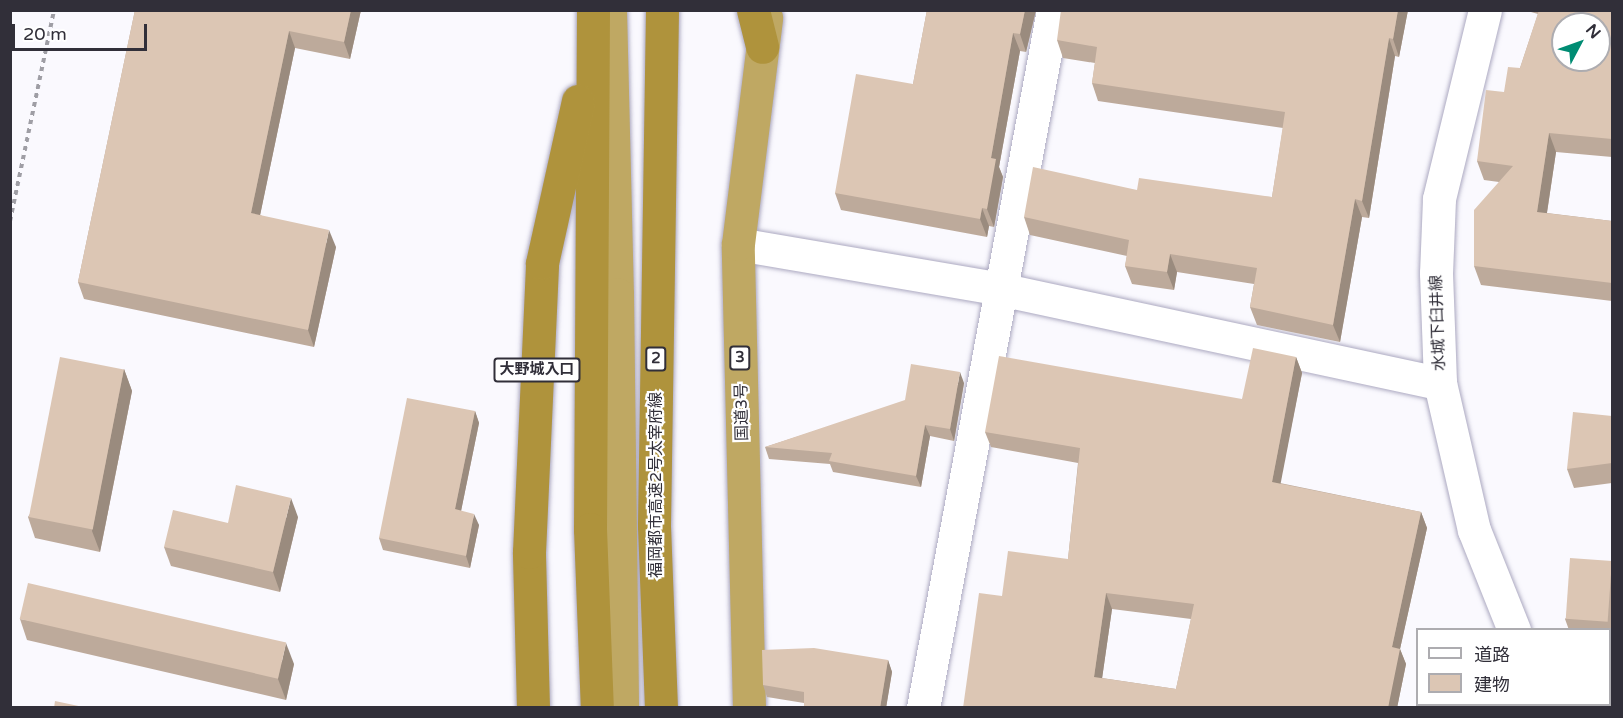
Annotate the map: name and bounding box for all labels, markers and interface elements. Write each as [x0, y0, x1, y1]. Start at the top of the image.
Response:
scale bar [15, 12, 150, 50]
north arrow [1551, 12, 1611, 72]
text: N [1581, 20, 1605, 43]
text: 20 m [23, 23, 67, 45]
street label: 水城下臼井線 [1427, 275, 1449, 371]
road number: 3 [728, 346, 752, 370]
road number: 2 [644, 347, 668, 371]
road number: 大野城入口 [494, 358, 580, 382]
street label: 国道3号 [732, 383, 752, 441]
street label: 福岡都市高速2号太宰府線 [646, 392, 666, 578]
legend [1416, 628, 1611, 706]
text: 道路 [1474, 644, 1510, 666]
text: 建物 [1474, 674, 1510, 696]

